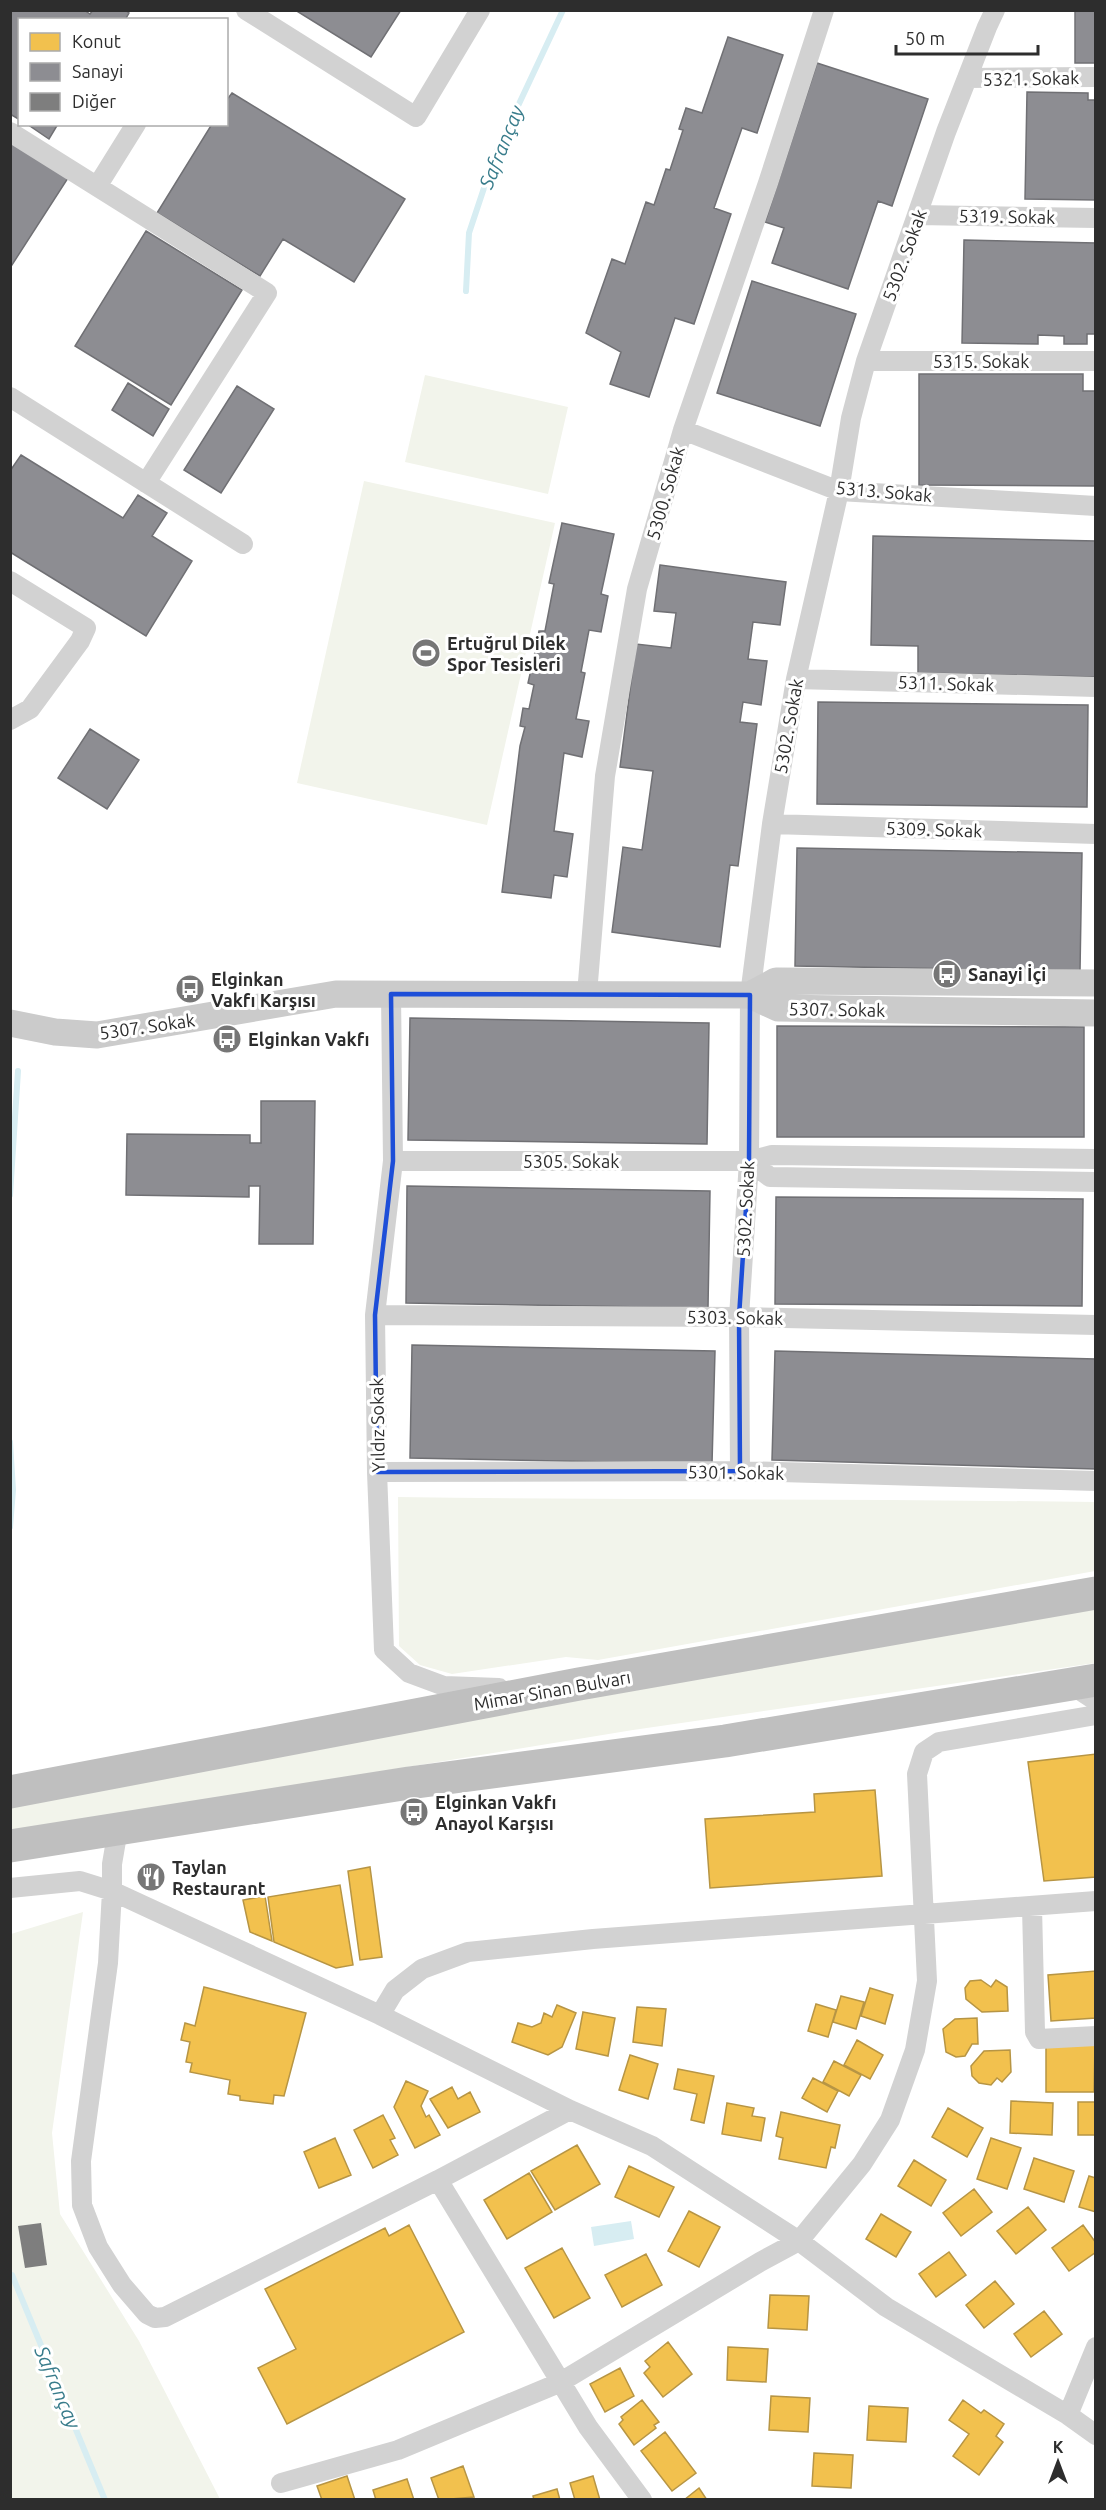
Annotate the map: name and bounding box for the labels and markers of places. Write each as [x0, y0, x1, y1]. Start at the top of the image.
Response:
place label: Ertuğrul Dilek Spor Tesisleri [447, 633, 566, 674]
sports icon: Ertuğrul Dilek Spor Tesisleri [410, 637, 442, 669]
bus stop icon: Sanayi İçi [931, 958, 963, 990]
place label: Sanayi İçi [968, 964, 1046, 985]
place label: Elginkan Vakfı Karşısı [211, 969, 316, 1011]
bus stop icon: Elginkan Vakfı Karşısı [174, 973, 206, 1005]
bus stop icon: Elginkan Vakfı [211, 1023, 243, 1055]
place label: Elginkan Vakfı [248, 1029, 369, 1049]
place label: Elginkan Vakfı Anayol Karşısı [435, 1792, 556, 1834]
bus stop icon: Elginkan Vakfı Anayol Karşısı [398, 1796, 430, 1828]
place label: Taylan Restaurant [172, 1857, 266, 1898]
restaurant icon: Taylan Restaurant [135, 1861, 167, 1893]

